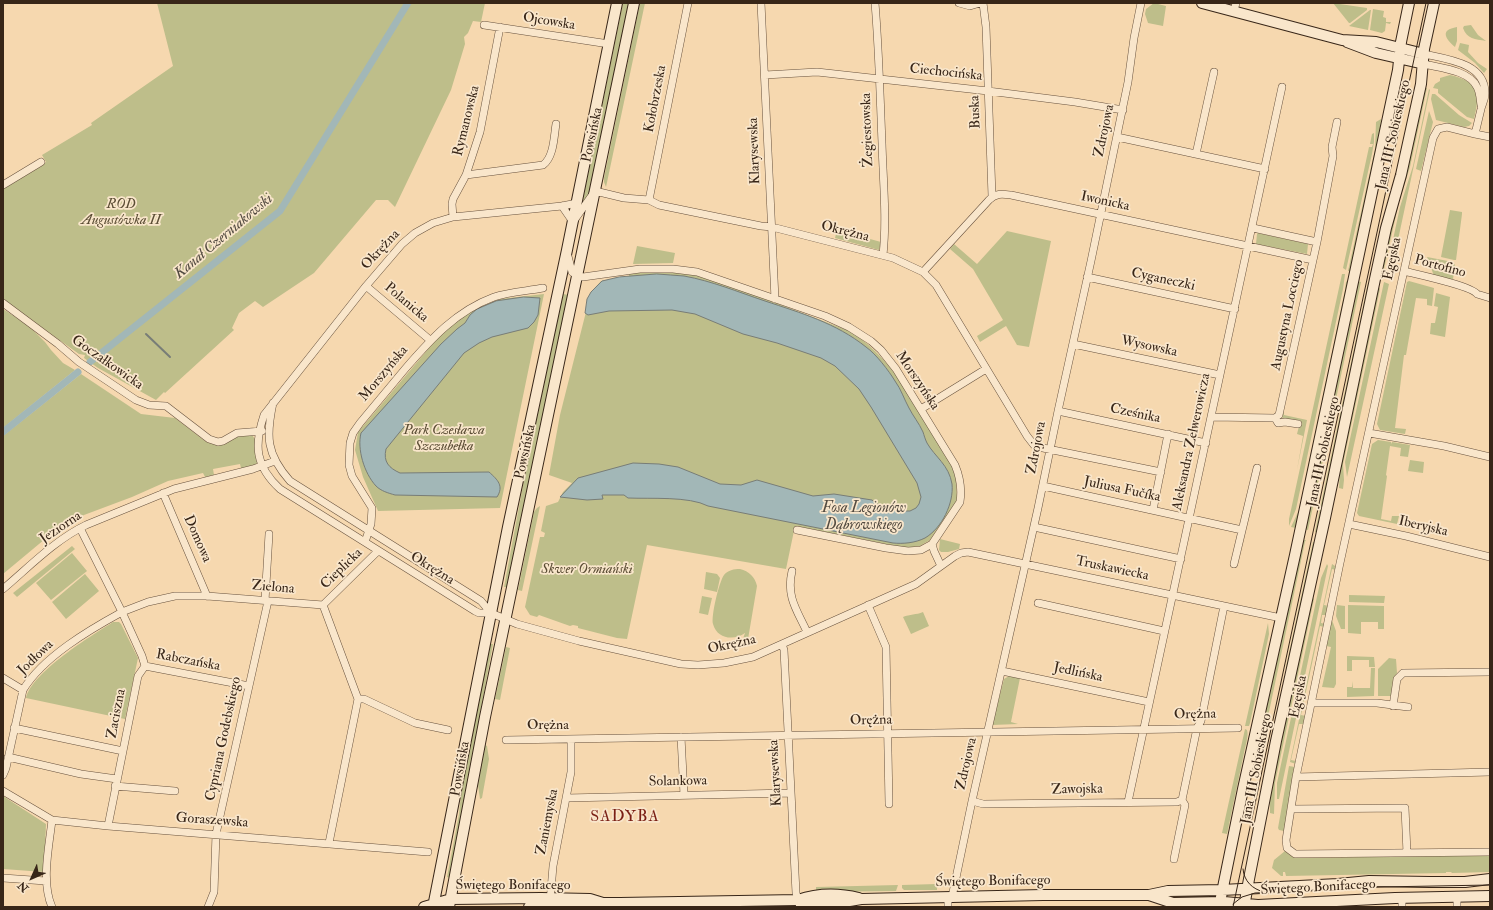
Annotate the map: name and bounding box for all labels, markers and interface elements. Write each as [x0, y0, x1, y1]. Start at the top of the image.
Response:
street label: Ojcowska [522, 10, 576, 34]
street label: Ciechocińska [909, 61, 983, 85]
street label: Kołobrzeska [641, 64, 671, 134]
street label: Jana III Sobieskiego [1373, 78, 1415, 192]
street label: Rymanowska [450, 84, 484, 158]
street label: Żegiestowska [858, 92, 878, 168]
street label: Buska [967, 95, 985, 129]
street label: Zdrojowa [1091, 103, 1119, 159]
street label: Powsińska [579, 106, 607, 164]
street label: Klarysewska [745, 117, 765, 185]
street label: Iwonicka [1079, 189, 1131, 215]
water label: Kanał Czerniakowski [171, 191, 277, 283]
park label: ROD Augustówka II [81, 197, 161, 230]
street label: Okrężna [819, 218, 871, 246]
street label: Okrężna [358, 226, 404, 274]
street label: Egejska [1380, 236, 1406, 282]
street label: Portofino [1412, 252, 1468, 282]
street label: Augustyna Locciego [1268, 258, 1308, 372]
street label: Cyganeczki [1130, 265, 1196, 295]
street label: Polanicka [380, 280, 432, 326]
street label: Goczałkowicka [68, 332, 146, 394]
street label: Wysowska [1119, 333, 1179, 361]
street label: Morszyńska [356, 343, 412, 405]
street label: Morszyńska [891, 348, 943, 414]
street label: Aleksandra Zelwerowicza [1169, 372, 1215, 512]
street label: Jana III Sobieskiego [1304, 395, 1344, 509]
street label: Cześnika [1108, 400, 1162, 428]
street label: Zdrojowa [1024, 420, 1050, 476]
park label: Park Czesława Szczubełka [403, 423, 485, 456]
street label: Powsińska [512, 423, 540, 481]
street label: Juliusa Fučíka [1082, 474, 1162, 506]
water label: Fosa Legionów Dąbrowskiego [822, 500, 906, 535]
street label: Jeziorna [37, 508, 85, 548]
street label: Domowa [179, 513, 215, 565]
street label: Iberyjska [1397, 513, 1449, 541]
street label: Cieplicka [318, 545, 366, 593]
street label: Okrężna [407, 549, 457, 589]
street label: Truskawiecka [1074, 553, 1150, 585]
park label: Skwer Ormiański [541, 562, 633, 578]
street label: Zielona [251, 578, 295, 598]
street label: Okrężna [706, 632, 758, 658]
street label: Jodłowa [14, 637, 58, 679]
street label: Rabczańska [154, 647, 222, 675]
street label: Jedlińska [1052, 660, 1104, 686]
street label: Egejska [1287, 674, 1311, 720]
street label: Cypriana Godebskiego [203, 675, 245, 803]
street label: Zaciszna [104, 688, 130, 740]
street label: Orężna [1174, 706, 1216, 724]
street label: Orężna [850, 712, 892, 730]
street label: Jana III Sobieskiego [1238, 712, 1276, 826]
street label: Orężna [527, 718, 569, 734]
street label: Zdrojowa [953, 736, 981, 792]
street label: Klarysewska [766, 739, 786, 807]
street label: Powsińska [448, 740, 474, 798]
street label: Solankowa [649, 773, 707, 791]
street label: Zawojska [1051, 781, 1103, 799]
street label: Zaniemyska [533, 788, 563, 856]
district label: SADYBA [590, 808, 660, 828]
street label: Goraszewska [175, 810, 249, 832]
north arrow [12, 858, 52, 898]
street label: Świętego Bonifacego [935, 873, 1051, 891]
street label: Świętego Bonifacego [1260, 877, 1376, 899]
street label: Świętego Bonifacego [455, 878, 571, 894]
text: N [15, 879, 31, 895]

